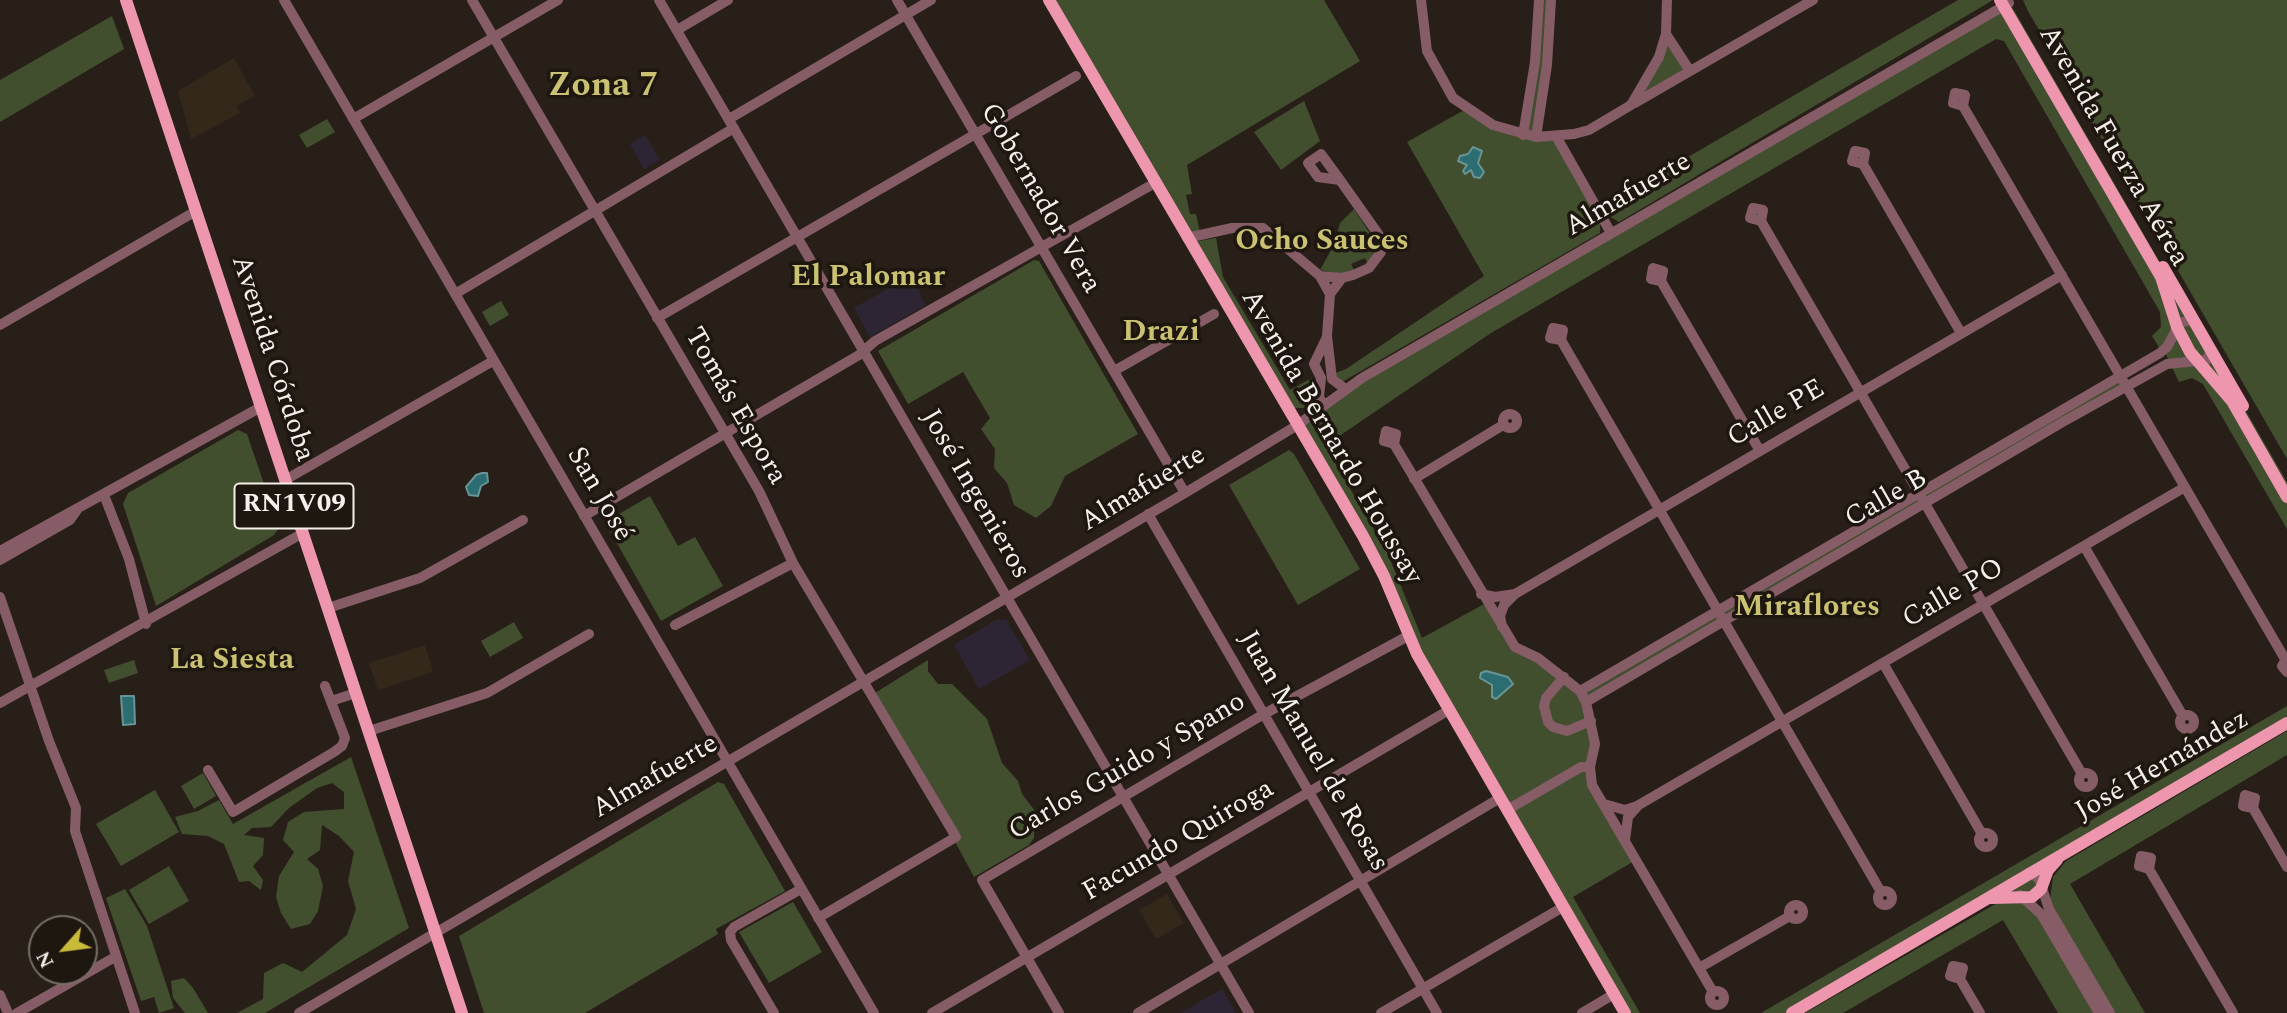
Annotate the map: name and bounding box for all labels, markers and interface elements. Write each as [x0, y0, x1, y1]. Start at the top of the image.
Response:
street label: Avenida Fuerza Aérea [2029, 21, 2195, 273]
district label: Zona 7 [547, 67, 659, 109]
street label: Gobernador Vera [971, 98, 1107, 300]
street label: Almafuerte [1560, 147, 1698, 245]
district label: Ocho Sauces [1235, 225, 1409, 261]
street label: Avenida Córdoba [222, 252, 320, 466]
district label: El Palomar [791, 261, 945, 297]
street label: Avenida Bernardo Houssay [1232, 285, 1428, 591]
district label: Drazi [1122, 316, 1200, 352]
street label: Tomás Espora [675, 322, 793, 492]
street label: Calle PE [1722, 374, 1832, 456]
street label: José Ingenieros [912, 404, 1036, 586]
street label: Almafuerte [1075, 440, 1213, 540]
street label: San José [558, 442, 638, 548]
street label: Calle B [1840, 463, 1934, 537]
road number: RN1V09 [234, 484, 354, 528]
street label: Calle PO [1897, 553, 2011, 637]
district label: Miraflores [1734, 591, 1880, 627]
street label: Juan Manuel de Rosas [1229, 626, 1395, 878]
district label: La Siesta [170, 644, 294, 680]
street label: Carlos Guido y Spano [1004, 687, 1252, 849]
street label: José Hernández [2070, 704, 2256, 830]
street label: Almafuerte [587, 729, 725, 827]
street label: Facundo Quiroga [1077, 774, 1281, 910]
north arrow [28, 915, 98, 985]
text: N [29, 946, 62, 973]

